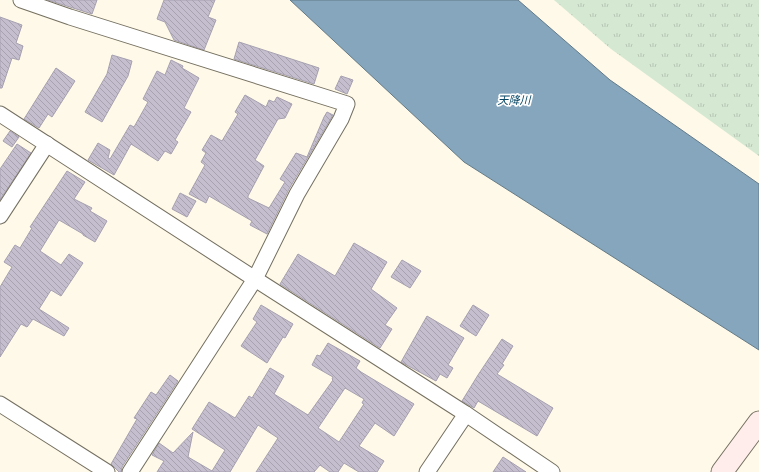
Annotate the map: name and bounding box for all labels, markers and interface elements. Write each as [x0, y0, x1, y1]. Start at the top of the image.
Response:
water label: 天降川 [498, 93, 531, 106]

